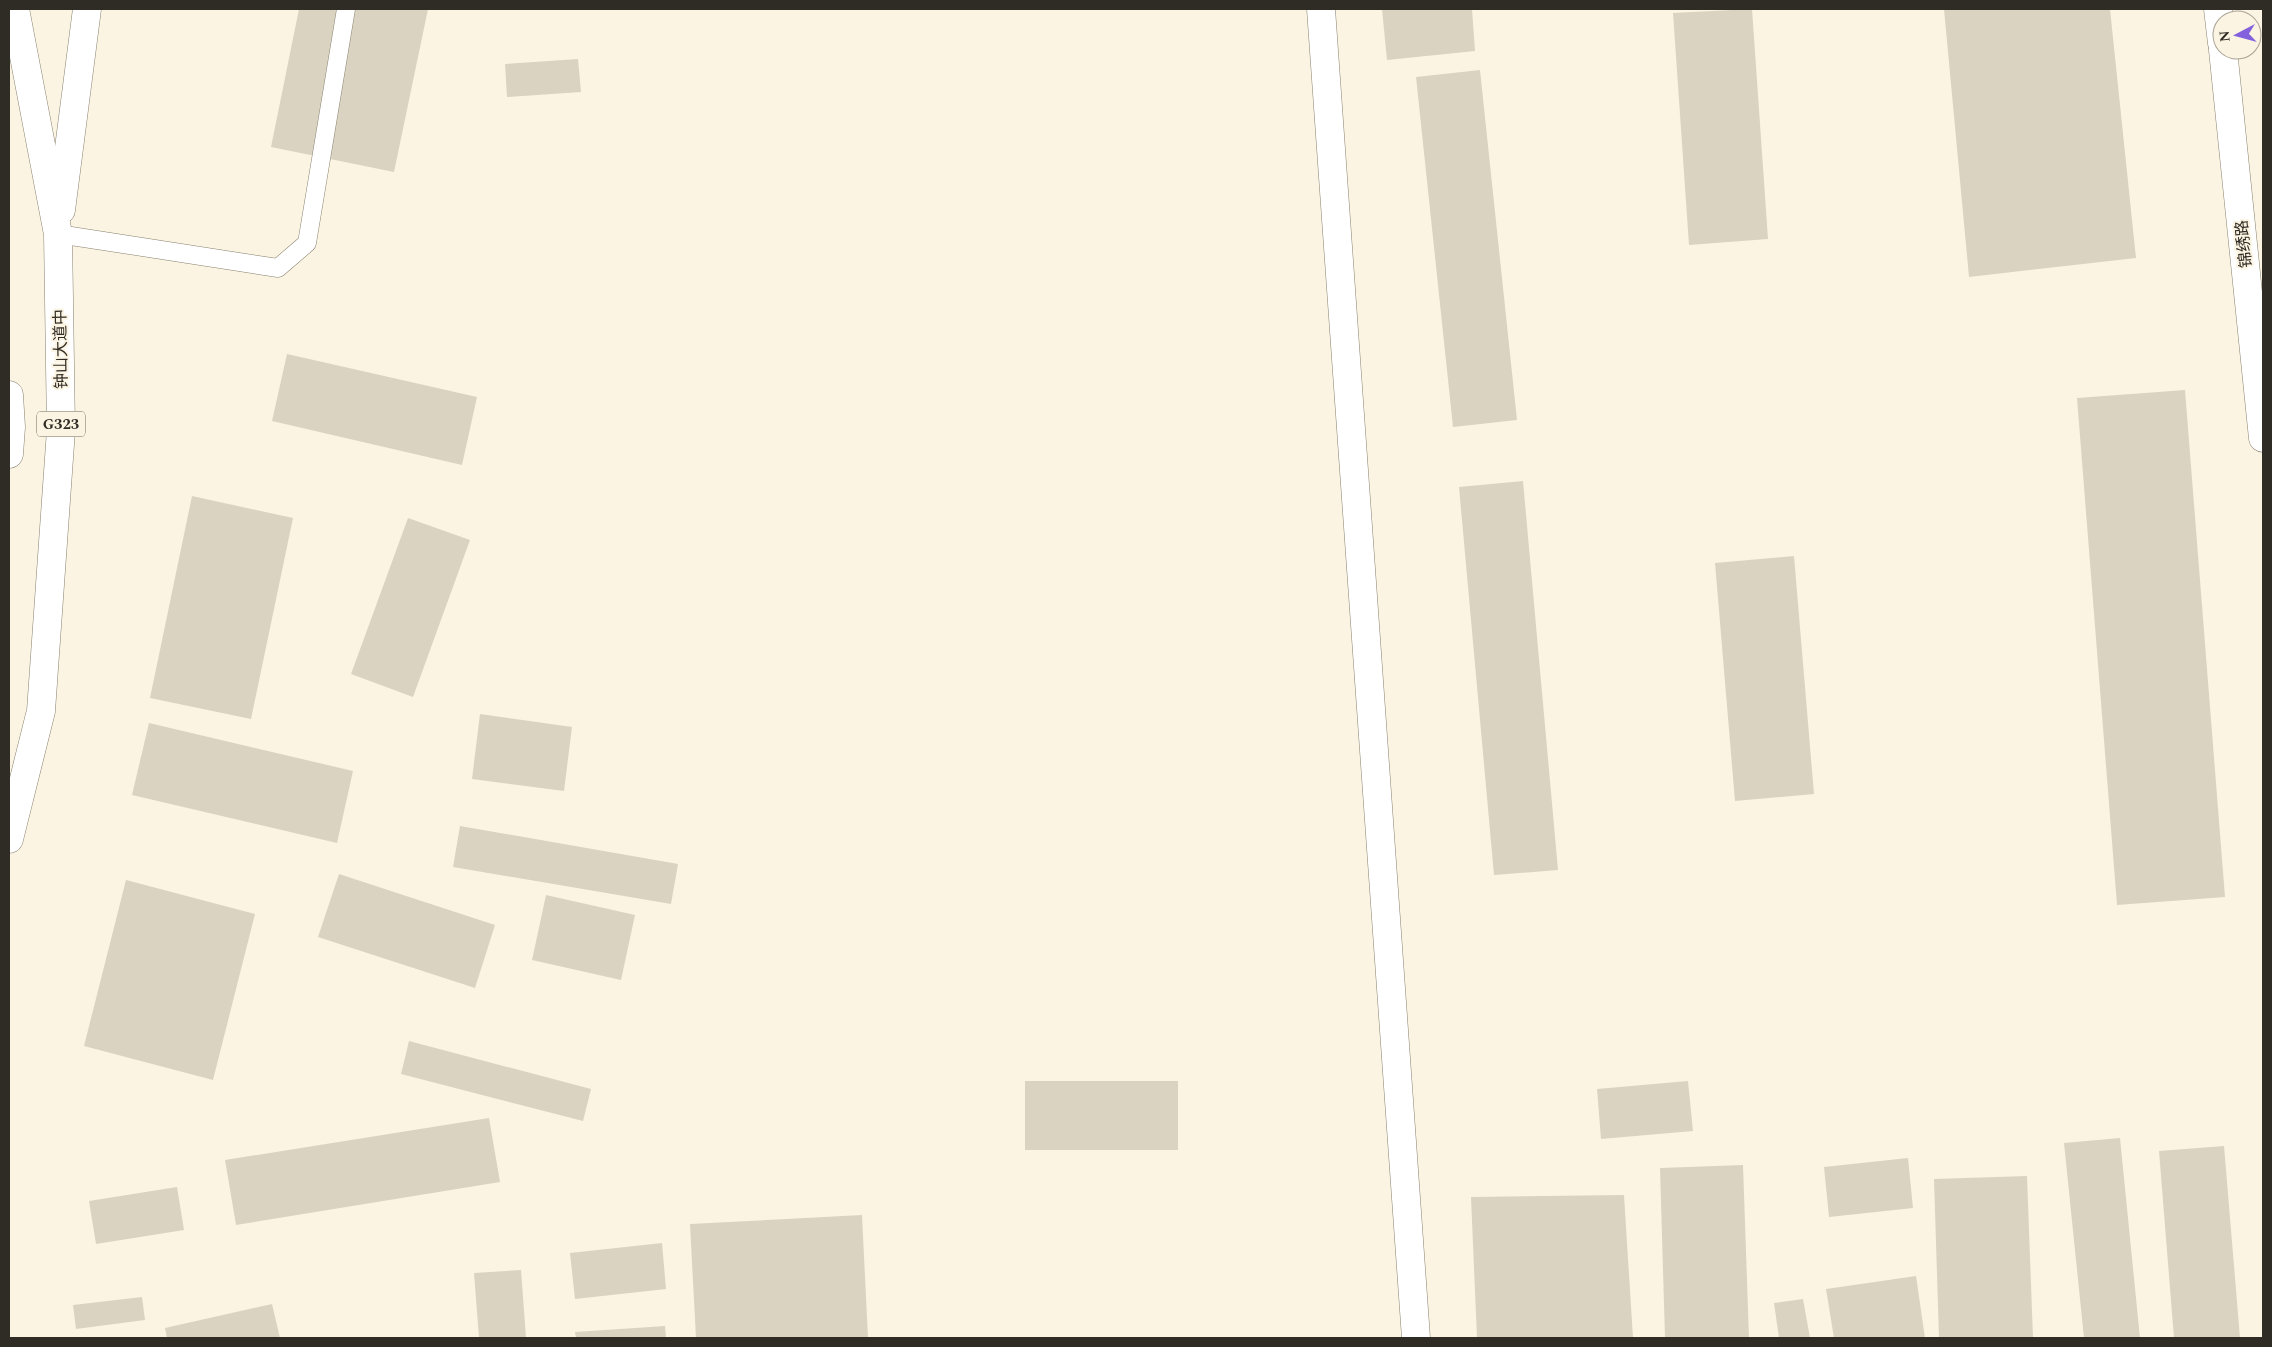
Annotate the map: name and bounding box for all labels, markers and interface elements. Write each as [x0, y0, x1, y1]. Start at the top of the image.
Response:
north arrow [2212, 10, 2262, 60]
text: N [2214, 30, 2236, 43]
street label: 锦绣路 [2230, 219, 2258, 269]
street label: 钟山大道中 [48, 309, 74, 389]
road number: G323 [37, 412, 85, 436]

